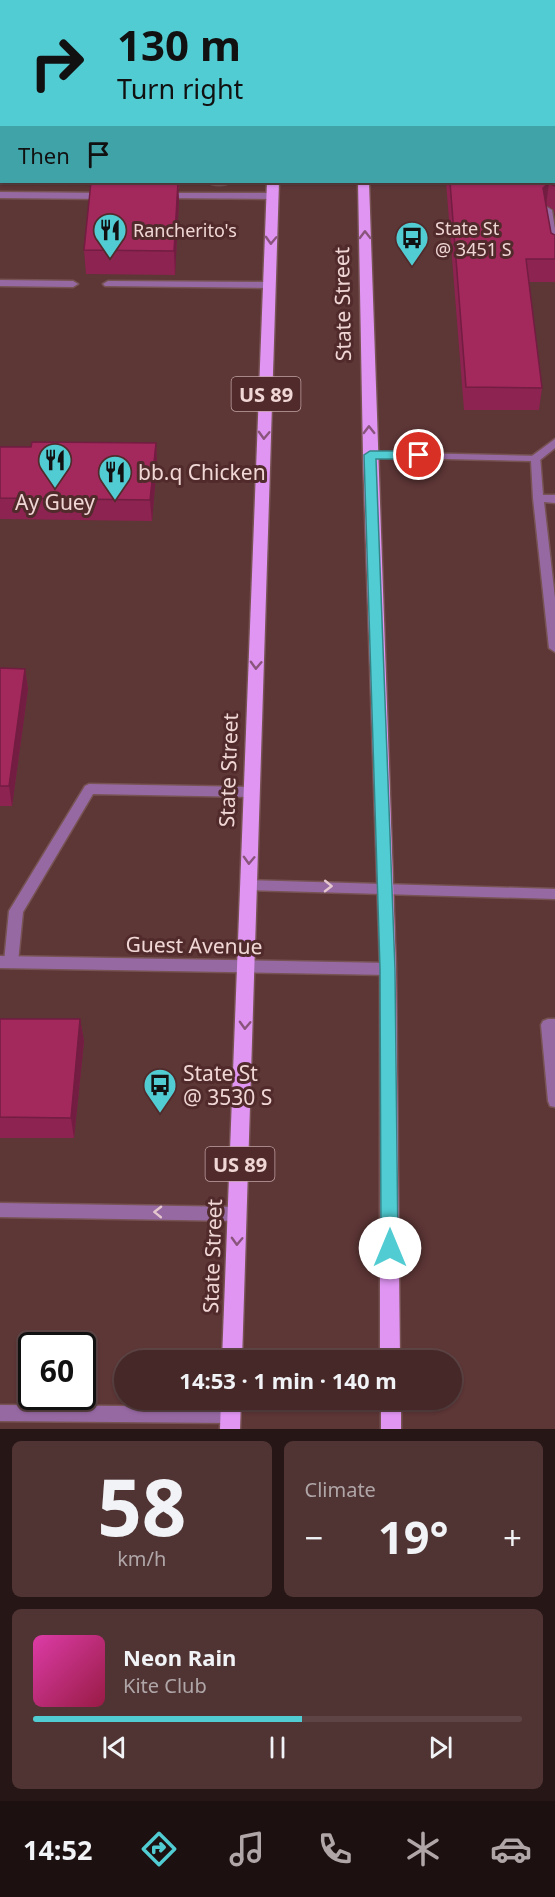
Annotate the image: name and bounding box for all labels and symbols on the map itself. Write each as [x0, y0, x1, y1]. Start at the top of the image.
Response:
restaurant icon: Rancherito's [92, 212, 128, 259]
place label: State St @ 3451 S [435, 216, 512, 261]
place label: Rancherito's [133, 218, 237, 242]
bus stop icon: State St @ 3451 S [394, 220, 430, 267]
one-way arrow [358, 231, 371, 240]
one-way arrow [265, 235, 278, 244]
street label: State Street [327, 246, 357, 361]
road number: US 89 [232, 377, 300, 411]
one-way arrow [363, 426, 376, 435]
pin [393, 429, 444, 480]
one-way arrow [258, 430, 271, 439]
restaurant icon: Ay Guey [37, 442, 73, 489]
restaurant icon: bb.q Chicken [97, 454, 133, 501]
place label: bb.q Chicken [138, 458, 266, 486]
place label: Ay Guey [15, 488, 95, 516]
one-way arrow [250, 661, 263, 670]
street label: State Street [212, 712, 244, 828]
one-way arrow [243, 855, 255, 864]
one-way arrow [323, 880, 332, 893]
street label: Guest Avenue [125, 930, 263, 960]
one-way arrow [238, 1021, 251, 1030]
place label: State St @ 3530 S [183, 1059, 272, 1111]
bus stop icon: State St @ 3530 S [142, 1067, 178, 1114]
road number: US 89 [206, 1147, 274, 1181]
street label: State Street [196, 1198, 228, 1314]
one-way arrow [154, 1206, 163, 1219]
position arrow [358, 1216, 422, 1280]
one-way arrow [230, 1236, 243, 1245]
speed limit sign: 60 [18, 1332, 96, 1410]

